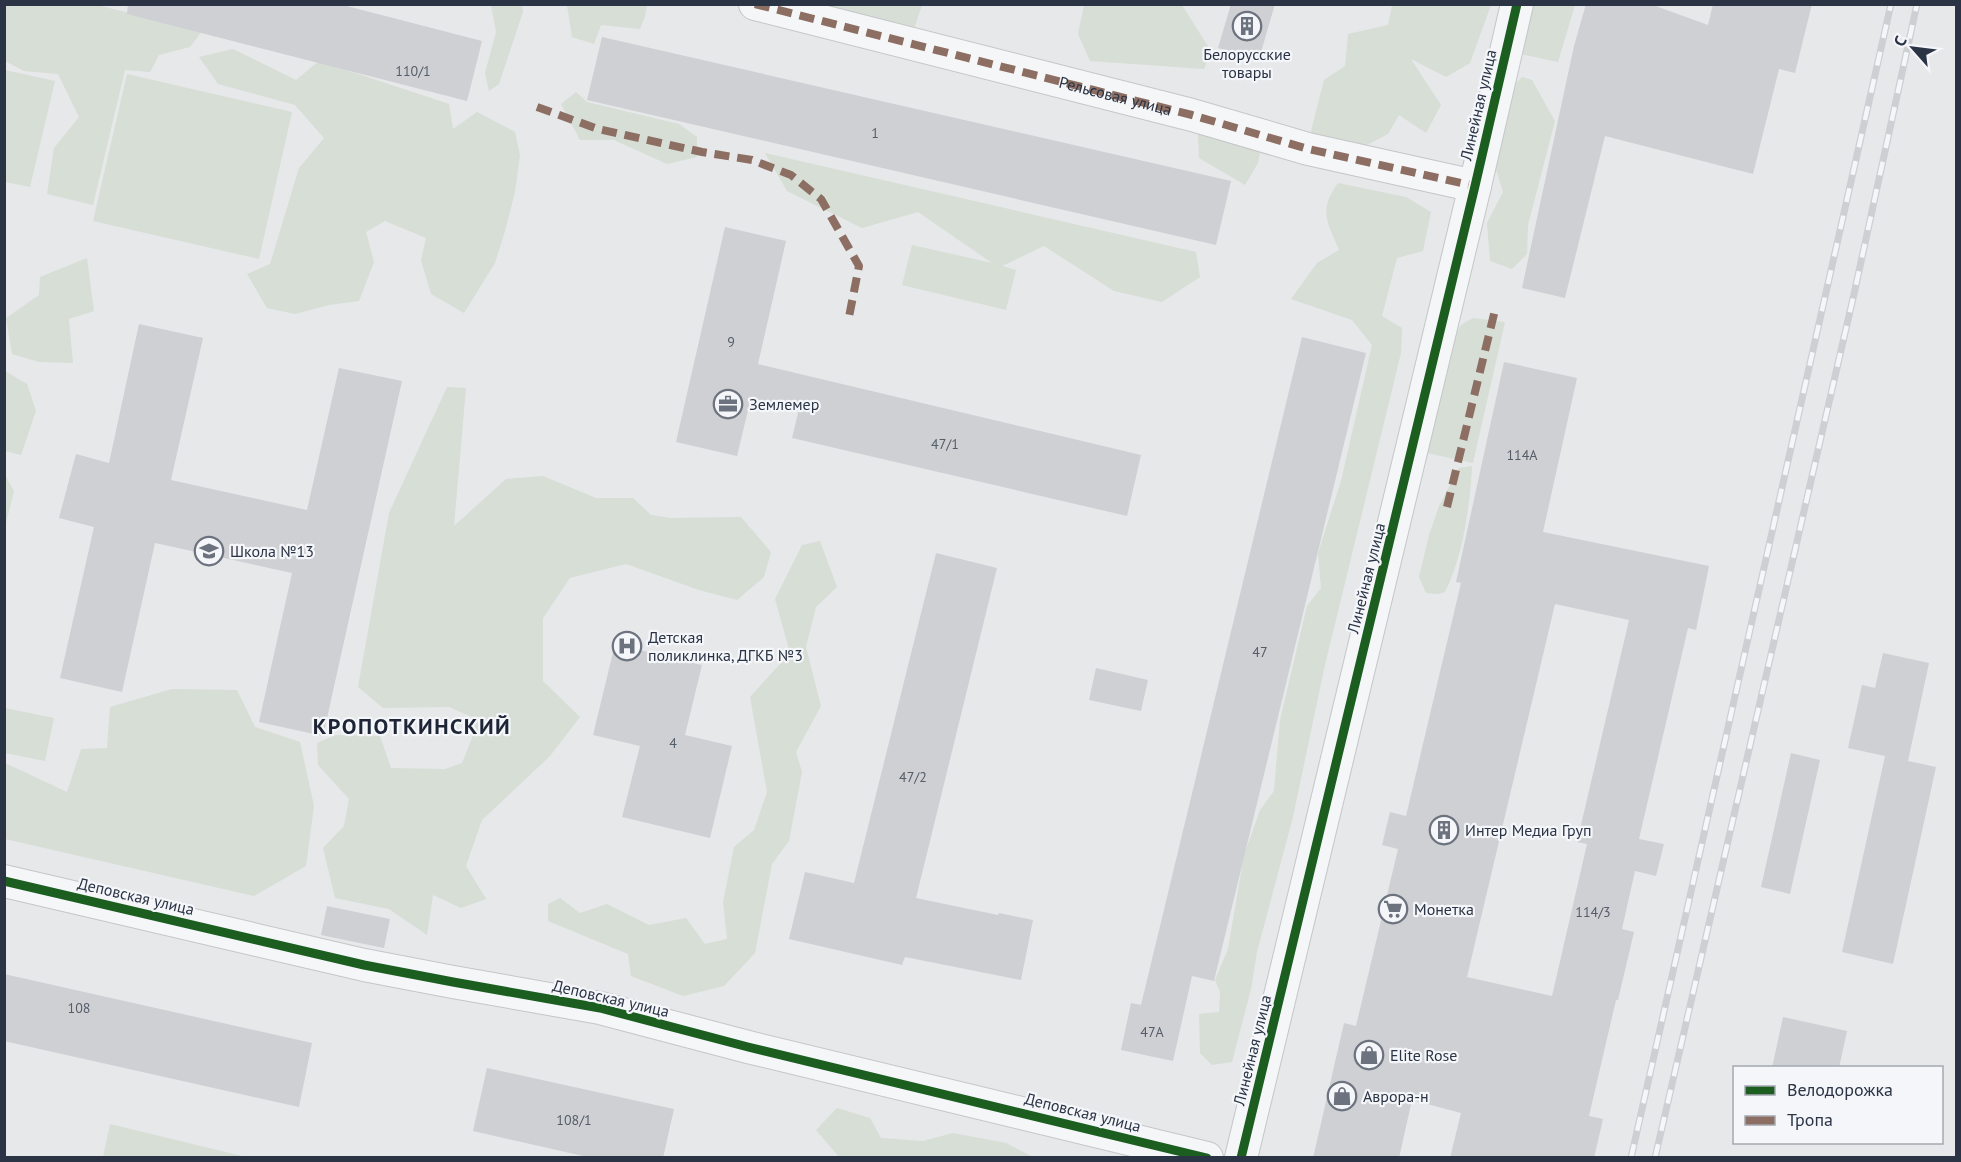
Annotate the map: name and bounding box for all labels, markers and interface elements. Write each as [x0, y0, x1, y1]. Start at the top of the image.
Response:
building icon: Белорусские товары [1231, 10, 1263, 42]
north arrow [1883, 18, 1943, 78]
text: С [1889, 32, 1911, 50]
place label: Белорусские товары [1203, 44, 1291, 82]
street label: Линейная улица [1455, 48, 1500, 163]
house number: 110/1 [395, 62, 431, 80]
street label: Рельсовая улица [1057, 72, 1174, 119]
house number: 1 [871, 124, 879, 142]
house number: 9 [727, 333, 735, 351]
office icon: Землемер [712, 388, 744, 420]
place label: Землемер [749, 394, 819, 414]
house number: 47/1 [931, 435, 959, 453]
house number: 114А [1506, 446, 1538, 464]
street label: Линейная улица [1342, 521, 1389, 636]
school or university icon: Школа №13 [193, 535, 225, 567]
place label: Школа №13 [230, 541, 314, 561]
place label: Детская поликлинка, ДГКБ №3 [648, 627, 803, 665]
hospital icon: Детская поликлинка, ДГКБ №3 [611, 630, 643, 662]
house number: 47 [1252, 643, 1268, 661]
district label: КРОПОТКИНСКИЙ [313, 712, 511, 740]
house number: 4 [669, 734, 677, 752]
house number: 47/2 [899, 768, 927, 786]
building icon: Интер Медиа Груп [1428, 814, 1460, 846]
place label: Интер Медиа Груп [1465, 820, 1592, 840]
street label: Деповская улица [76, 873, 196, 919]
supermarket icon: Монетка [1377, 893, 1409, 925]
place label: Монетка [1414, 899, 1474, 919]
house number: 114/3 [1575, 903, 1611, 921]
street label: Деповская улица [551, 975, 671, 1021]
street label: Линейная улица [1228, 993, 1275, 1108]
house number: 108 [68, 999, 90, 1017]
house number: 47А [1140, 1023, 1165, 1041]
shop icon: Elite Rose [1353, 1039, 1385, 1071]
place label: Elite Rose [1390, 1045, 1457, 1065]
legend [1733, 1066, 1943, 1144]
text: Велодорожка [1787, 1078, 1893, 1101]
shop icon: Аврора-н [1326, 1080, 1358, 1112]
place label: Аврора-н [1363, 1086, 1429, 1106]
street label: Деповская улица [1023, 1088, 1143, 1136]
text: Тропа [1787, 1108, 1833, 1131]
house number: 108/1 [556, 1111, 592, 1129]

